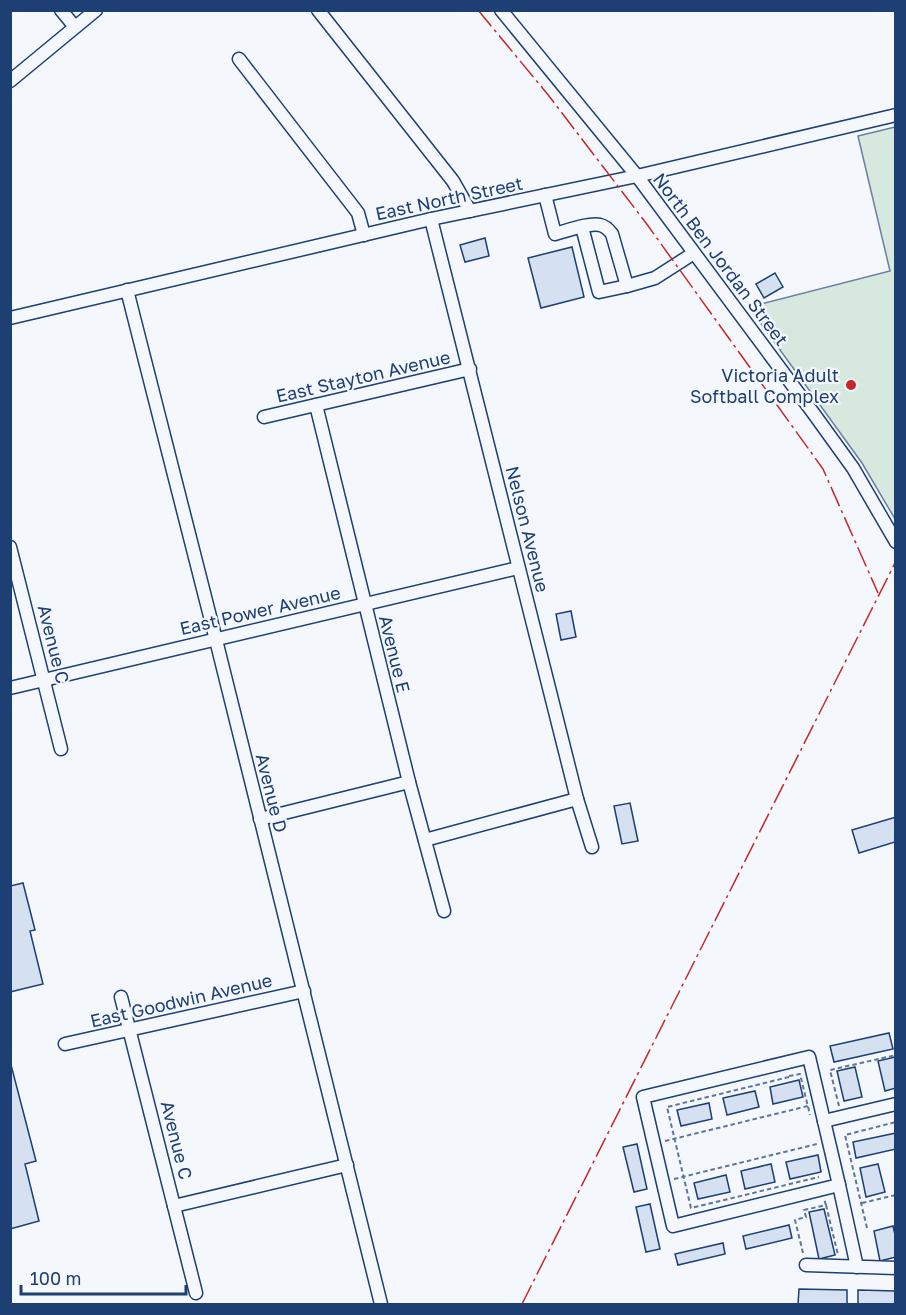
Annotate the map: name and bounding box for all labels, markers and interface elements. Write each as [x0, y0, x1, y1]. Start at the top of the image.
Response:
street label: North Ben Jordan Street [649, 168, 793, 350]
street label: East North Street [373, 172, 525, 224]
street label: East Stayton Avenue [274, 345, 452, 407]
place label: Victoria Adult Softball Complex [690, 364, 839, 407]
marker: Victoria Adult Softball Complex [844, 378, 858, 392]
street label: Nelson Avenue [502, 464, 554, 594]
street label: East Power Avenue [177, 581, 343, 639]
street label: Avenue C [34, 602, 74, 686]
street label: Avenue E [375, 613, 415, 695]
street label: Avenue D [252, 751, 292, 835]
street label: East Goodwin Avenue [88, 968, 274, 1032]
street label: Avenue C [157, 1098, 197, 1182]
scale bar [21, 1258, 186, 1296]
text: 100 m [30, 1267, 81, 1289]

